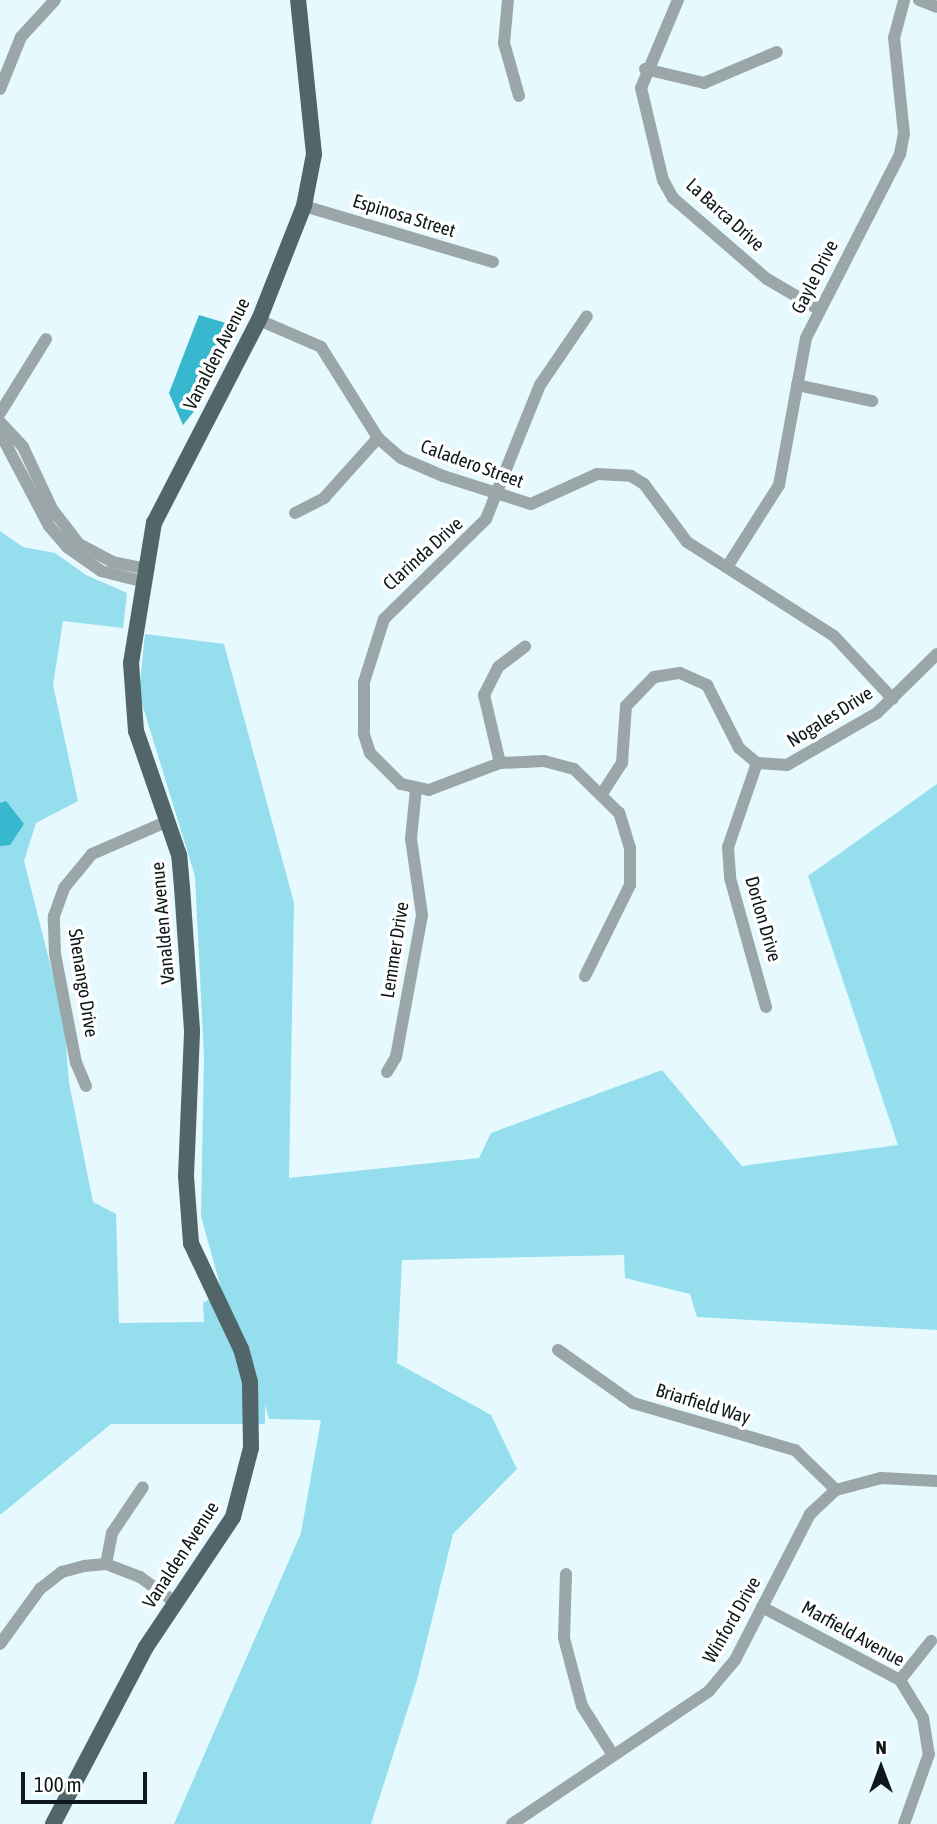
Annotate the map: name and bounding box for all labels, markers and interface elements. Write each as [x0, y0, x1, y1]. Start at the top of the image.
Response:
street label: La Barca Drive [681, 174, 769, 256]
street label: Espinosa Street [350, 190, 458, 242]
street label: Gayle Drive [787, 236, 843, 318]
street label: Vanalden Avenue [179, 294, 255, 414]
street label: Caladero Street [417, 435, 527, 493]
street label: Clarinda Drive [379, 512, 467, 596]
street label: Nogales Drive [783, 682, 877, 752]
street label: Vanalden Avenue [146, 861, 180, 985]
street label: Dorlon Drive [740, 874, 786, 964]
street label: Lemmer Drive [376, 900, 414, 1000]
street label: Shenango Drive [63, 927, 103, 1039]
street label: Briarfield Way [653, 1379, 753, 1429]
street label: Vanalden Avenue [138, 1497, 224, 1613]
street label: Winford Drive [698, 1573, 766, 1667]
street label: Marfield Avenue [798, 1596, 908, 1672]
north arrow [846, 1733, 916, 1803]
text: N [875, 1736, 887, 1758]
scale bar [24, 1758, 150, 1802]
text: 100 m [34, 1772, 82, 1796]

